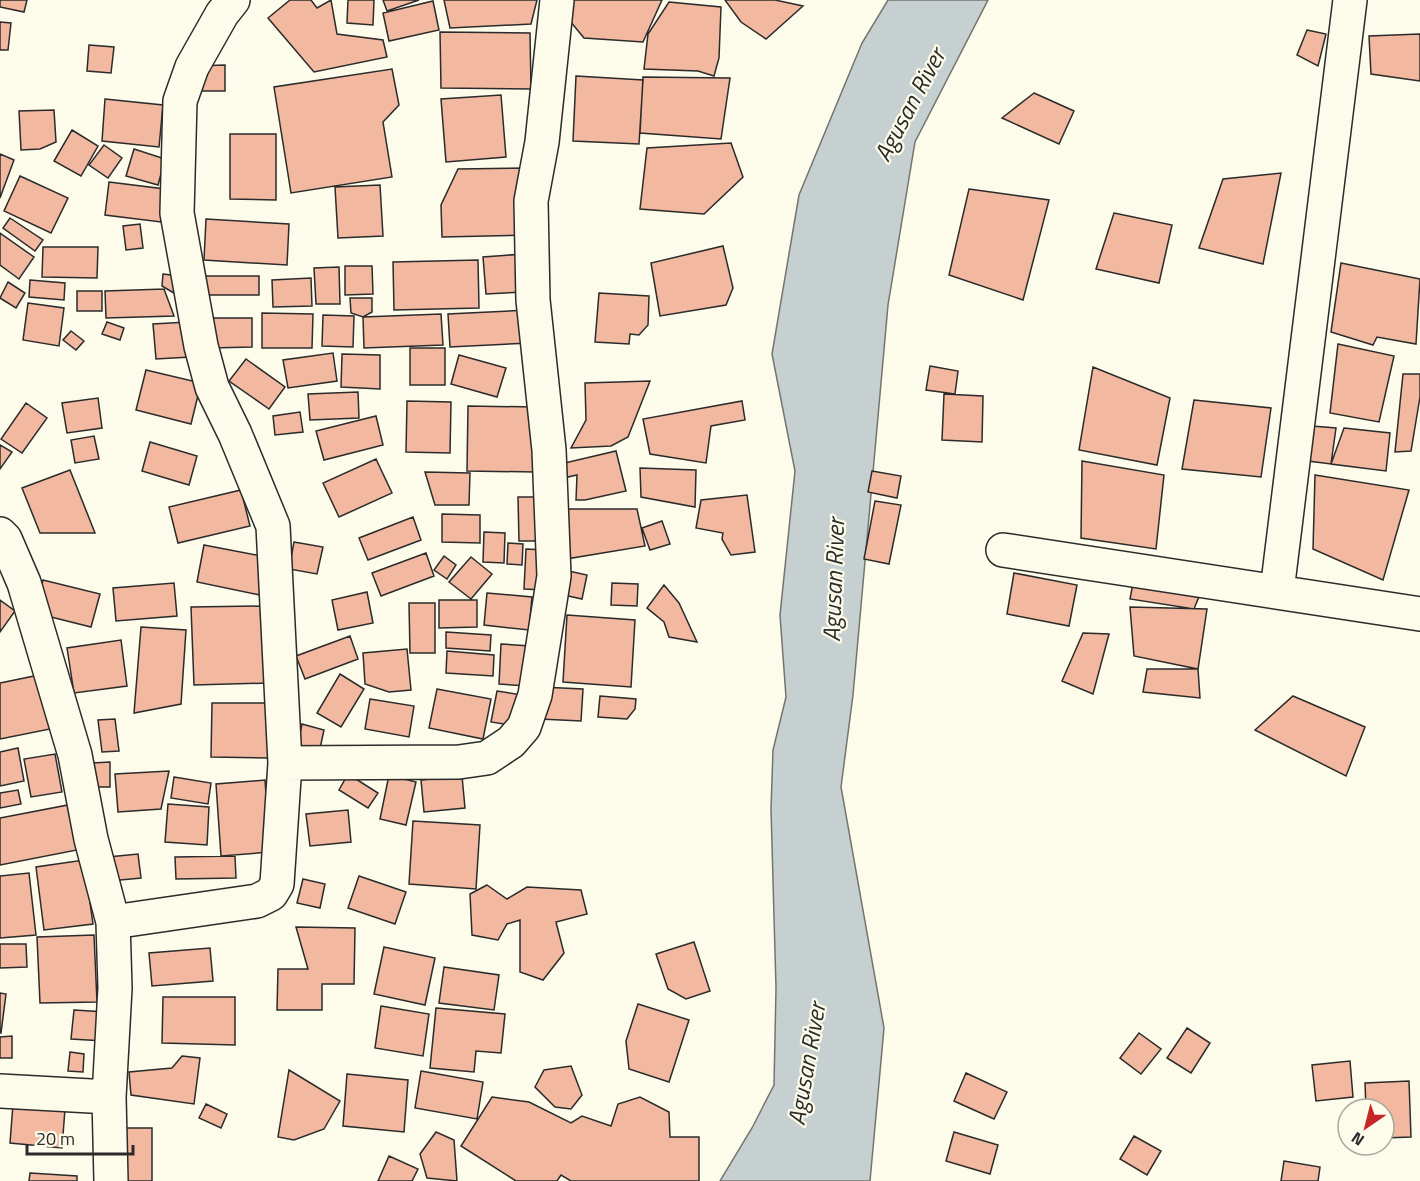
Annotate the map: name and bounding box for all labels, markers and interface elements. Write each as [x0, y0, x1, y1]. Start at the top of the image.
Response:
water label: Agusan River [864, 39, 956, 168]
water label: Agusan River [813, 514, 853, 642]
water label: Agusan River [778, 997, 835, 1128]
north arrow [1336, 1097, 1396, 1157]
scale bar [27, 1118, 134, 1156]
text: 20 m [36, 1125, 75, 1152]
text: N [1346, 1126, 1369, 1152]

